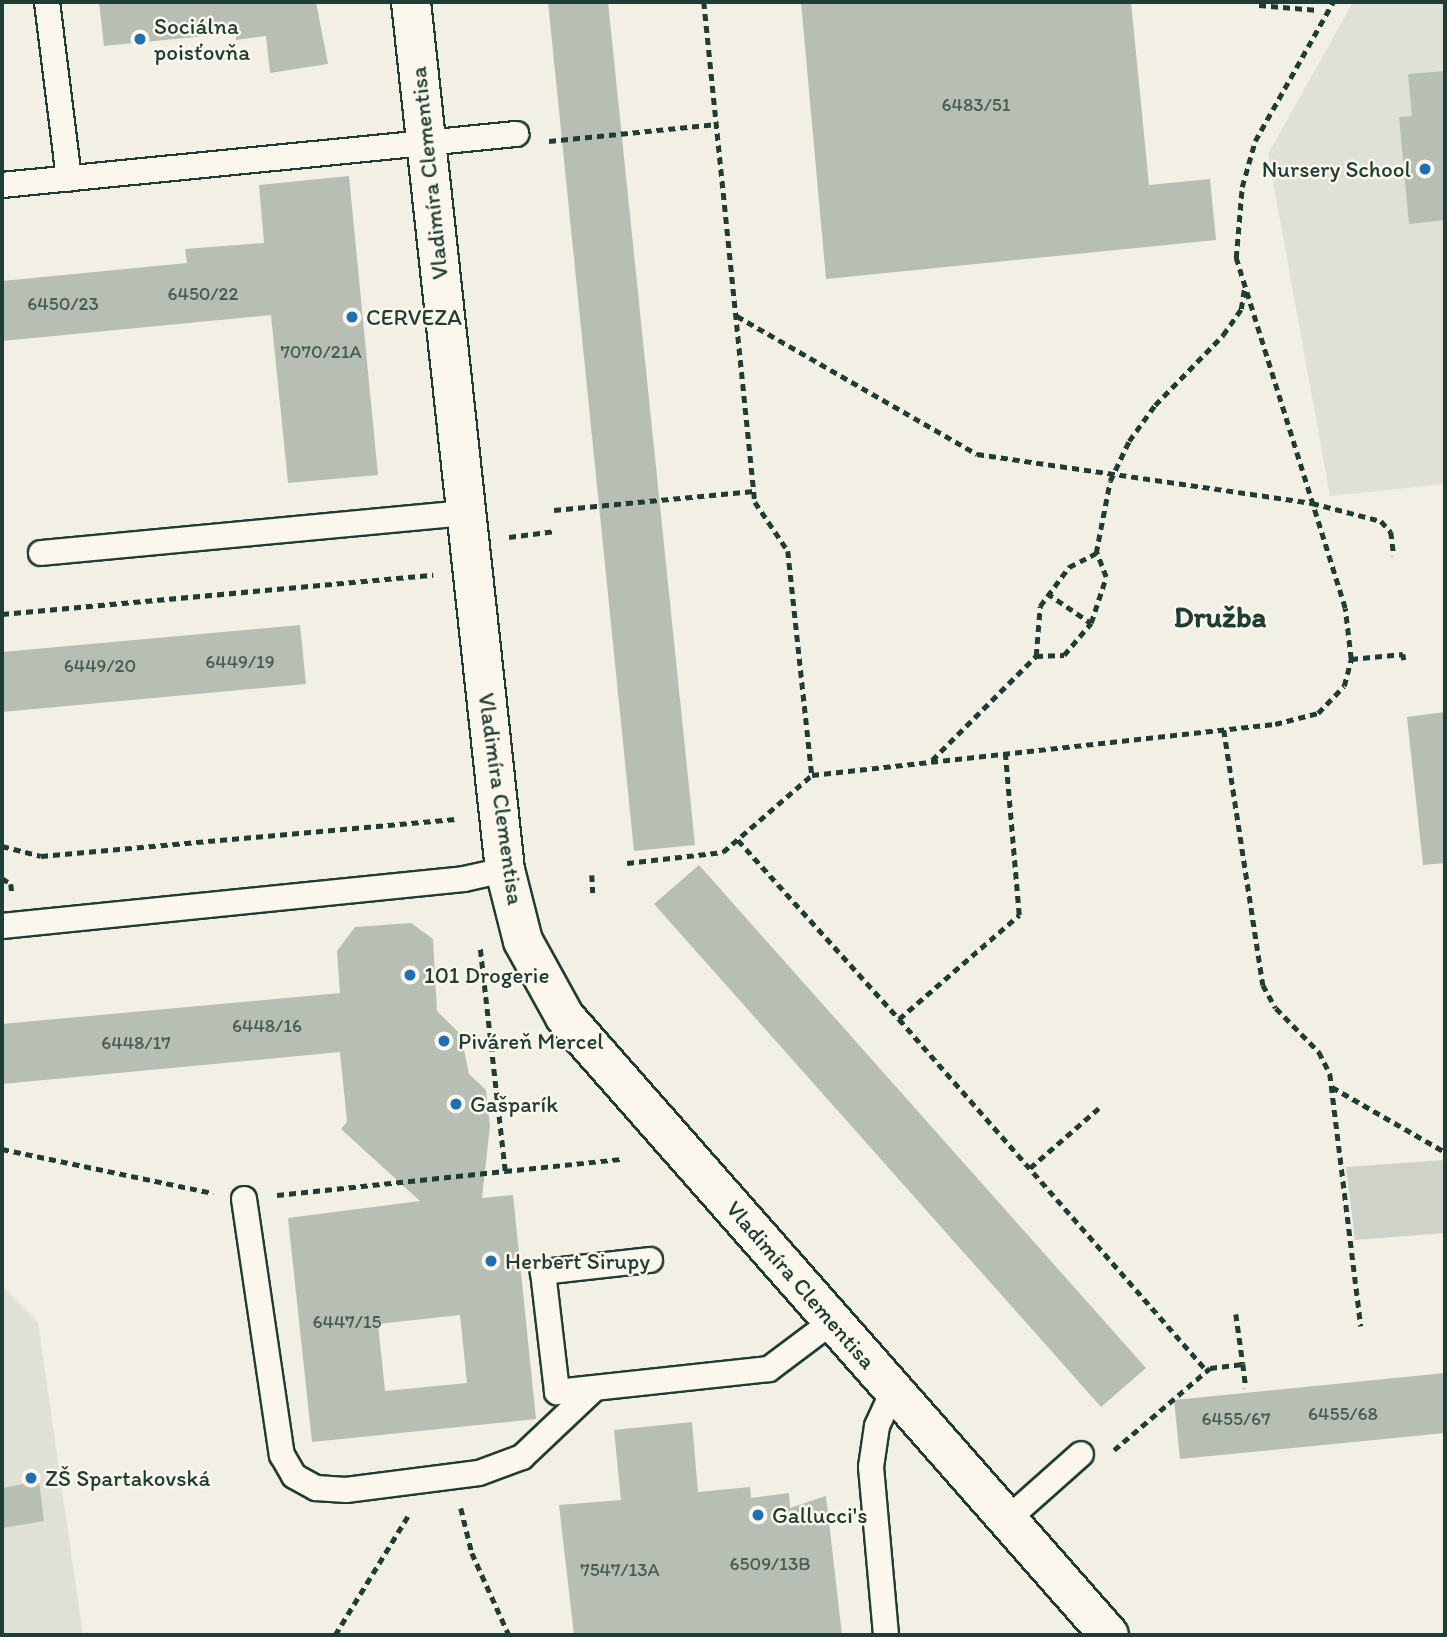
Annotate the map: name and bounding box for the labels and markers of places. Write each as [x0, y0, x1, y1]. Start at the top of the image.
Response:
place label: Sociálna poisťovňa [154, 12, 250, 66]
marker: Sociálna poisťovňa [132, 31, 148, 47]
place label: Nursery School [1262, 155, 1411, 183]
marker: Nursery School [1417, 161, 1433, 177]
place label: CERVEZA [366, 303, 462, 331]
marker: CERVEZA [344, 309, 360, 325]
place label: 101 Drogerie [424, 961, 549, 989]
marker: 101 Drogerie [402, 967, 418, 983]
place label: Piváreň Mercel [458, 1027, 603, 1055]
marker: Piváreň Mercel [436, 1033, 452, 1049]
place label: Gašparík [470, 1090, 558, 1118]
marker: Gašparík [448, 1096, 464, 1112]
place label: Herbert Sirupy [505, 1247, 650, 1275]
marker: Herbert Sirupy [483, 1253, 499, 1269]
place label: ZŠ Spartakovská [45, 1464, 210, 1492]
marker: ZŠ Spartakovská [23, 1470, 39, 1486]
place label: Gallucci's [772, 1501, 867, 1529]
marker: Gallucci's [750, 1507, 766, 1523]

